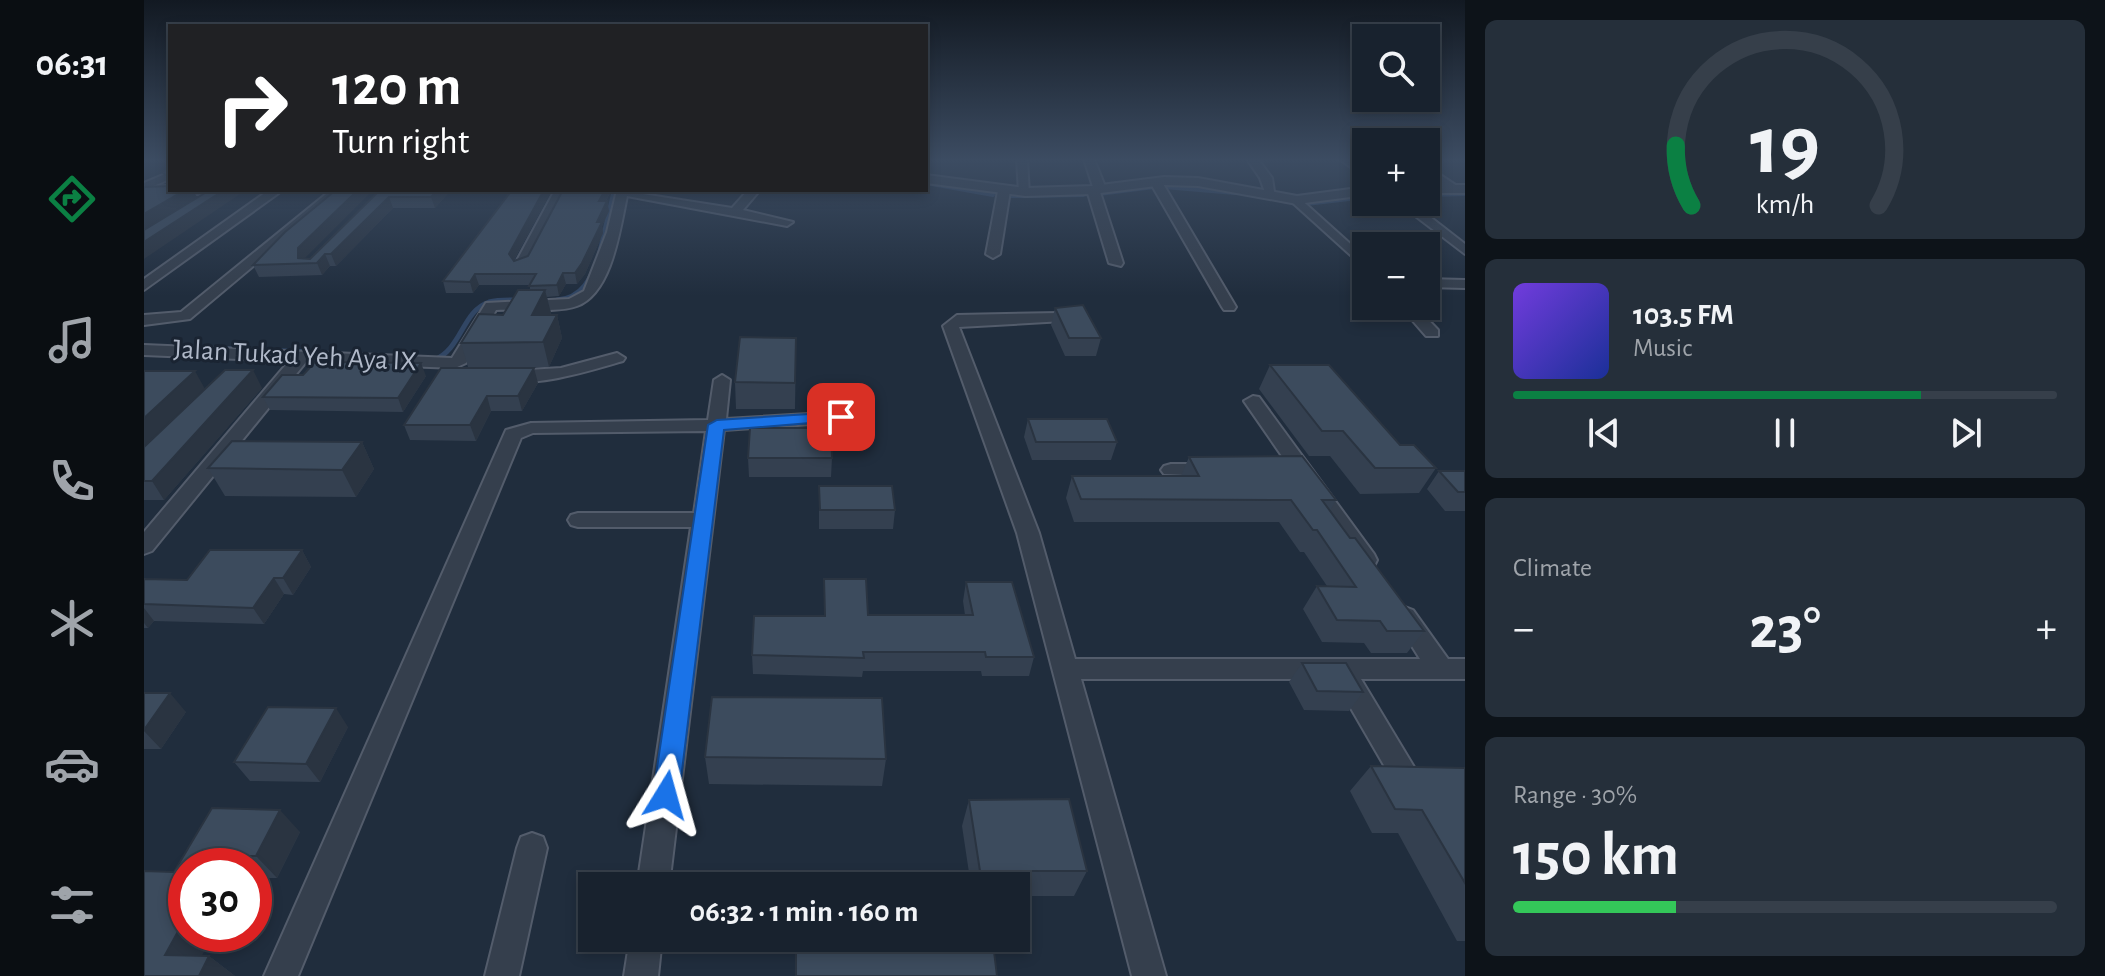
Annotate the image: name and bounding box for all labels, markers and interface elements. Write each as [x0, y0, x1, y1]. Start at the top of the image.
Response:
map controls [1352, 24, 1440, 320]
button: search [1352, 24, 1440, 112]
text: 06:31 [36, 46, 108, 82]
icon: right [200, 56, 304, 160]
text: 120 m [332, 59, 461, 115]
text: 19 [1750, 104, 1820, 188]
text: Turn right [332, 124, 469, 160]
button: + [1352, 128, 1440, 216]
icon: directions [44, 171, 100, 227]
text: km/h [1756, 190, 1814, 219]
button: − [1352, 232, 1440, 320]
text: 103.5 FM [1633, 300, 1734, 330]
icon: music [44, 312, 100, 368]
text: Music [1633, 335, 1692, 361]
street label: Jalan Tukad Yeh Aya IX [173, 336, 417, 376]
pin [807, 383, 875, 451]
icon: arrive [819, 395, 863, 439]
icon: previous [1582, 411, 1626, 455]
icon: pause [1763, 411, 1807, 455]
icon: next [1944, 411, 1988, 455]
icon: phone [44, 453, 100, 509]
text: Climate [1513, 555, 1592, 581]
icon: climate [44, 595, 100, 651]
text: 23° [1749, 599, 1821, 659]
text: − [1513, 607, 1534, 651]
text: + [2036, 607, 2057, 651]
icon: car [44, 736, 100, 792]
position arrow [624, 753, 708, 837]
text: Range · 30% [1513, 782, 1637, 808]
text: 150 km [1513, 826, 1679, 886]
speed limit sign: 30 [168, 848, 272, 952]
icon: filters [44, 877, 100, 933]
text: 06:32 · 1 min · 160 m [690, 897, 918, 927]

